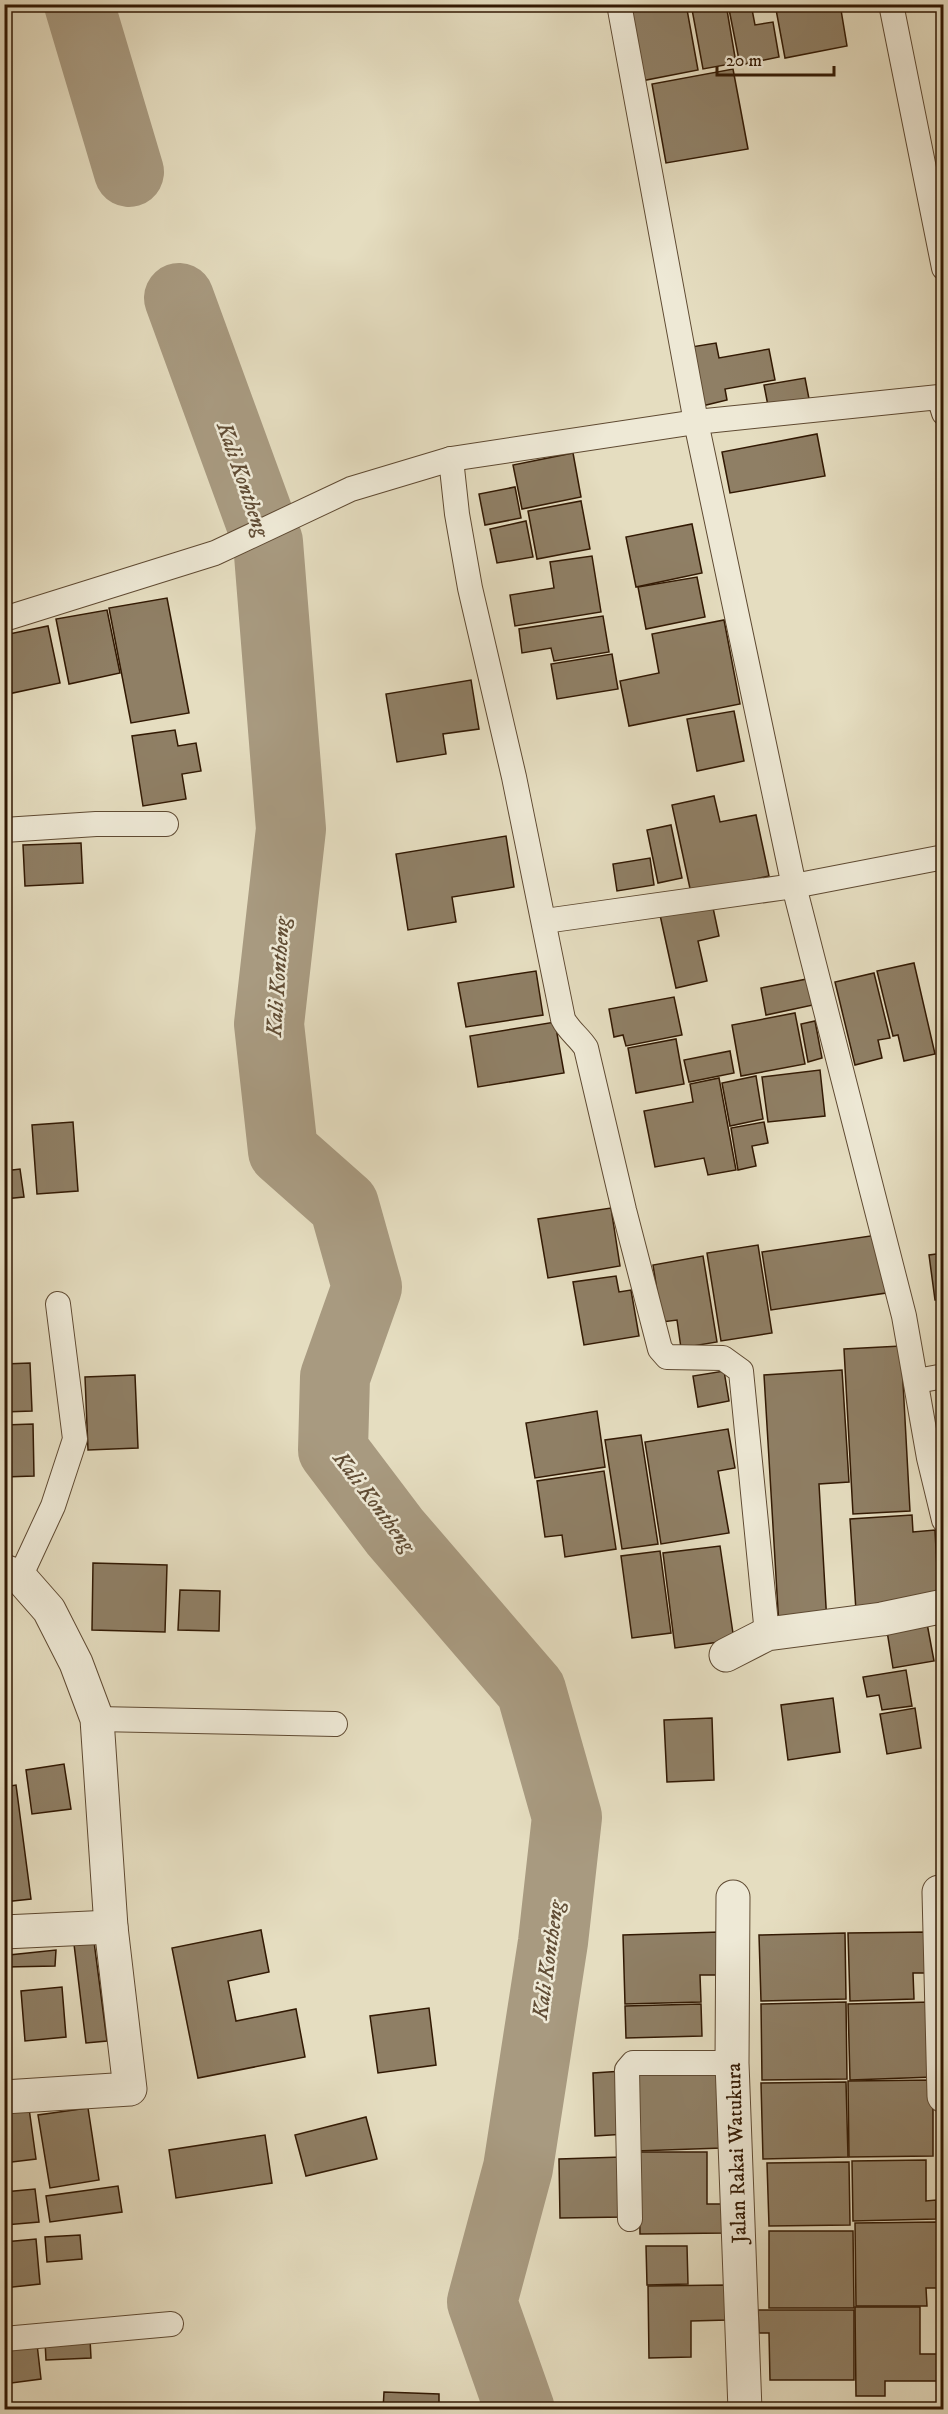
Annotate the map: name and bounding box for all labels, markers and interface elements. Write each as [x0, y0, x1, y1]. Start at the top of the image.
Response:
scale bar [717, 39, 834, 77]
text: 20 m [726, 50, 762, 72]
water label: Kali Kontheng [210, 418, 275, 542]
water label: Kali Kontheng [261, 914, 296, 1039]
water label: Kali Kontheng [326, 1445, 422, 1559]
water label: Kali Kontheng [527, 1897, 570, 2022]
street label: Jalan Rakai Watukura [721, 2062, 753, 2246]

